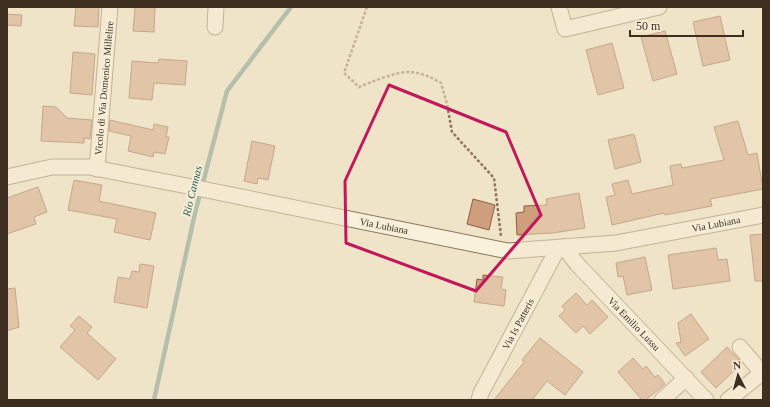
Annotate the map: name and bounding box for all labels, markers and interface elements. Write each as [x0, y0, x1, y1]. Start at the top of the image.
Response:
scale bar [630, 12, 743, 38]
text: 50 m [636, 19, 661, 33]
street label: Vicolo di Via Domenico Millelire [93, 20, 115, 156]
water label: Rio Cannas [180, 164, 204, 218]
street label: Via Lubiana [691, 214, 742, 234]
street label: Via Lubiana [359, 216, 410, 236]
street label: Via Emilio Lussu [606, 295, 662, 353]
street label: Via Is Patteris [500, 297, 536, 351]
north arrow [718, 355, 758, 395]
text: N [732, 359, 742, 371]

